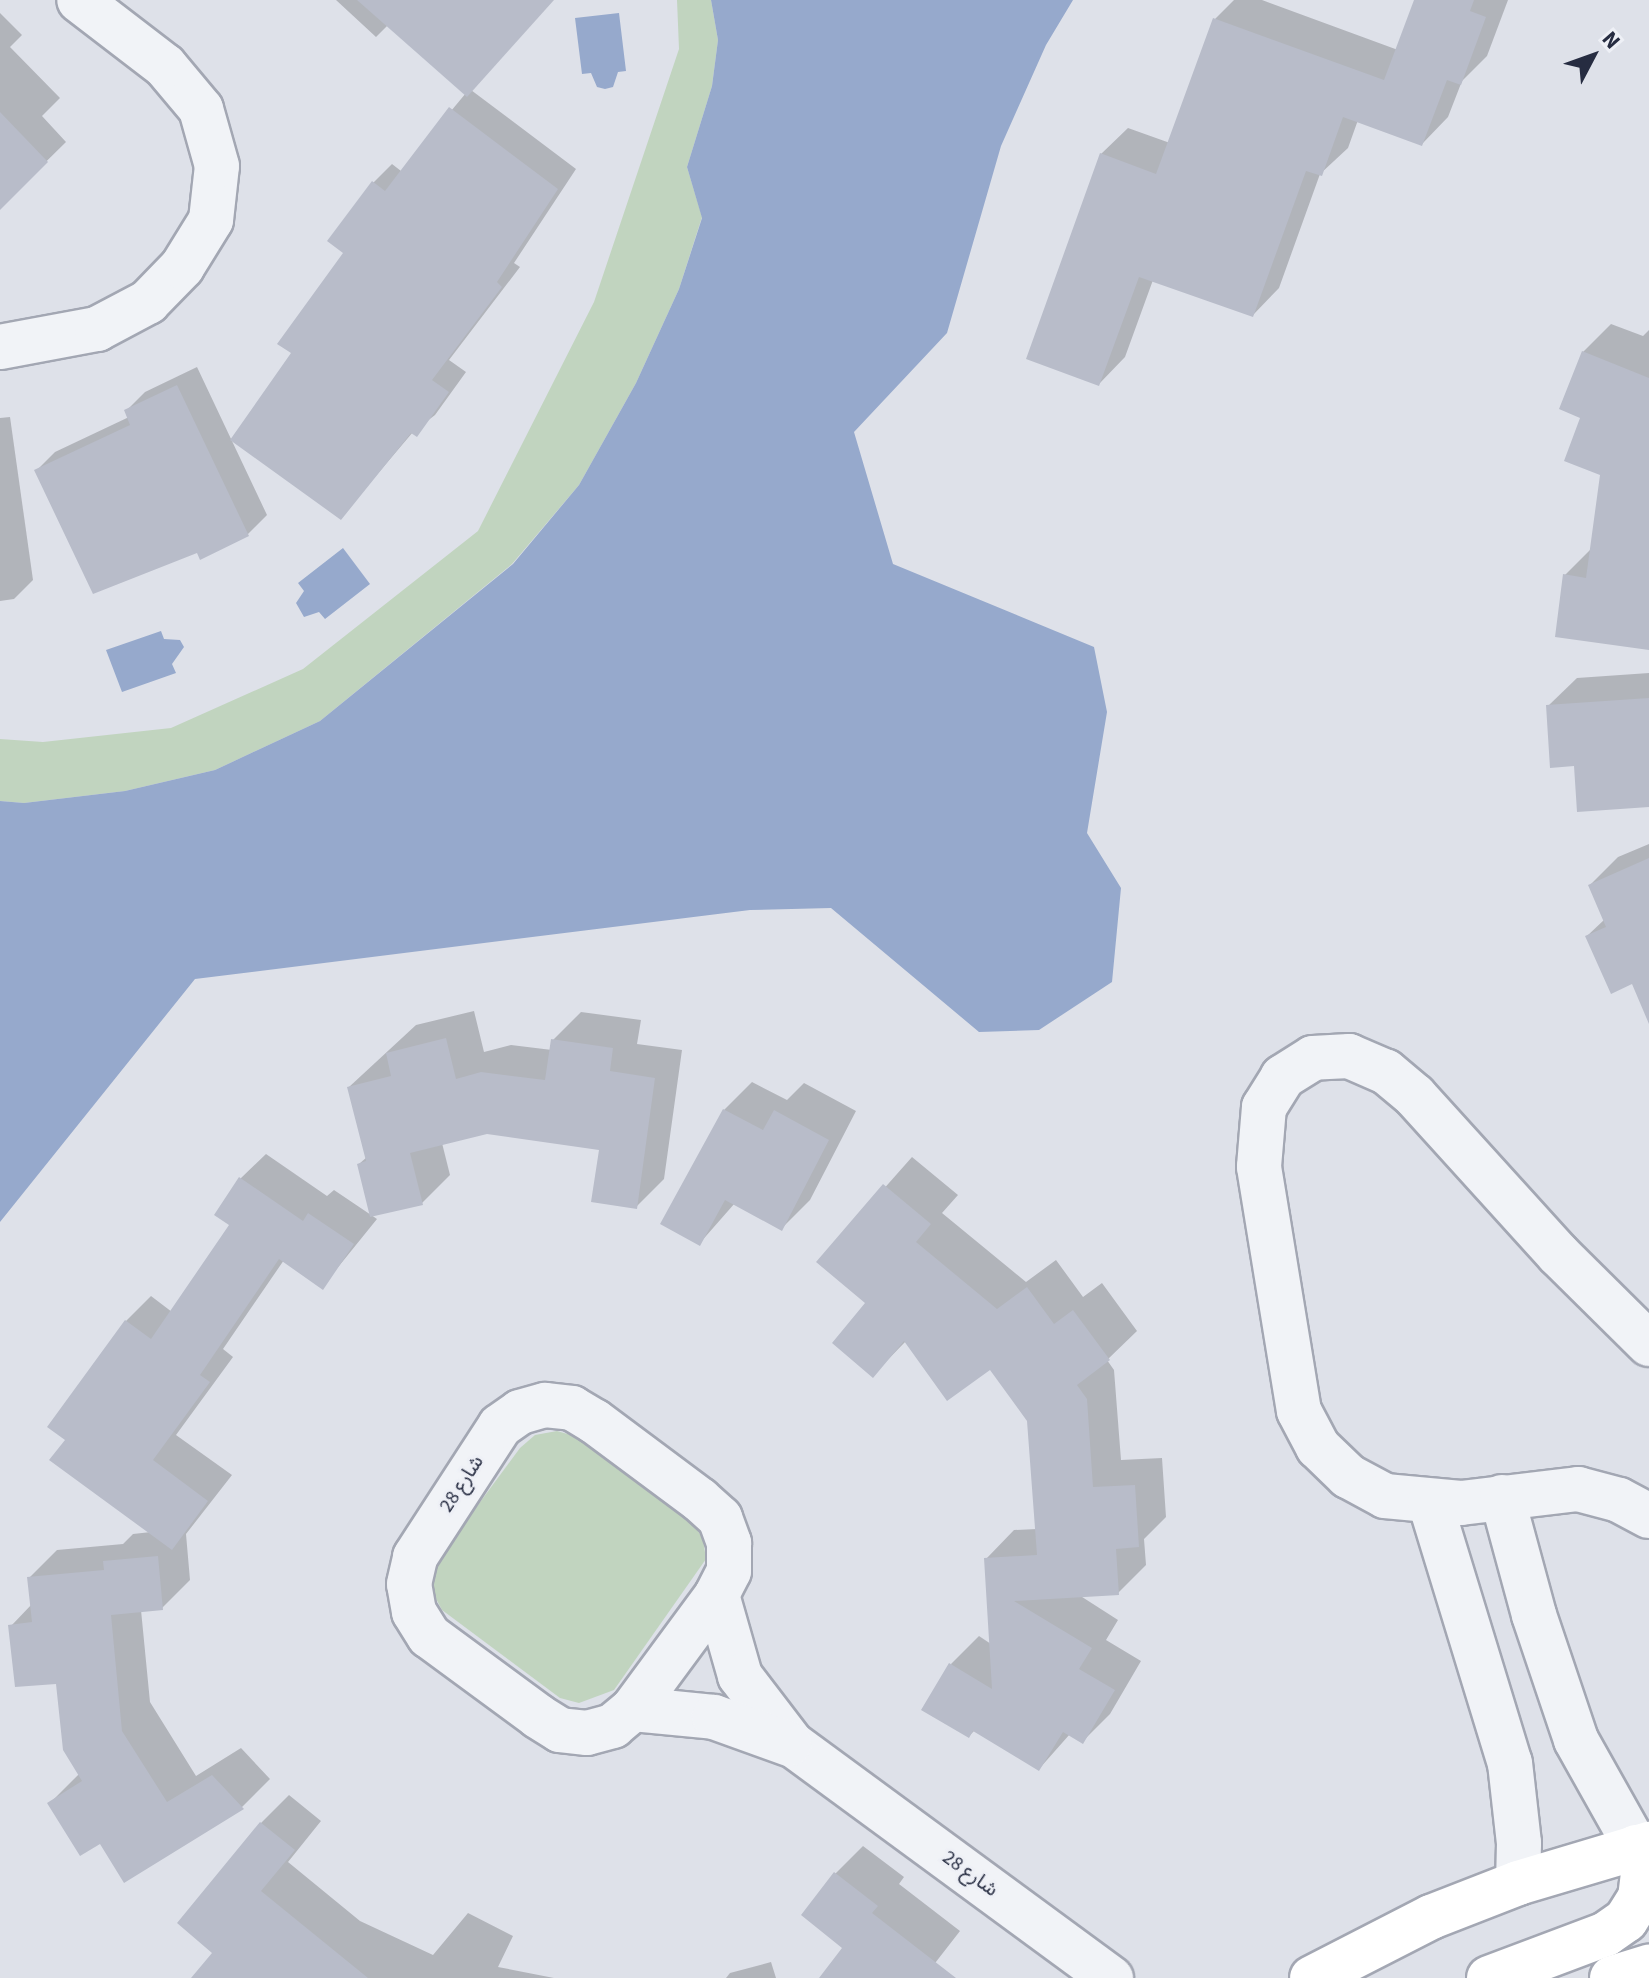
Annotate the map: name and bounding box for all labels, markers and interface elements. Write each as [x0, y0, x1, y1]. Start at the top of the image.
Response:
north arrow [1553, 16, 1633, 96]
text: N [1594, 24, 1628, 56]
street label: شارع 28 [435, 1451, 489, 1517]
street label: شارع 28 [938, 1846, 1002, 1902]

